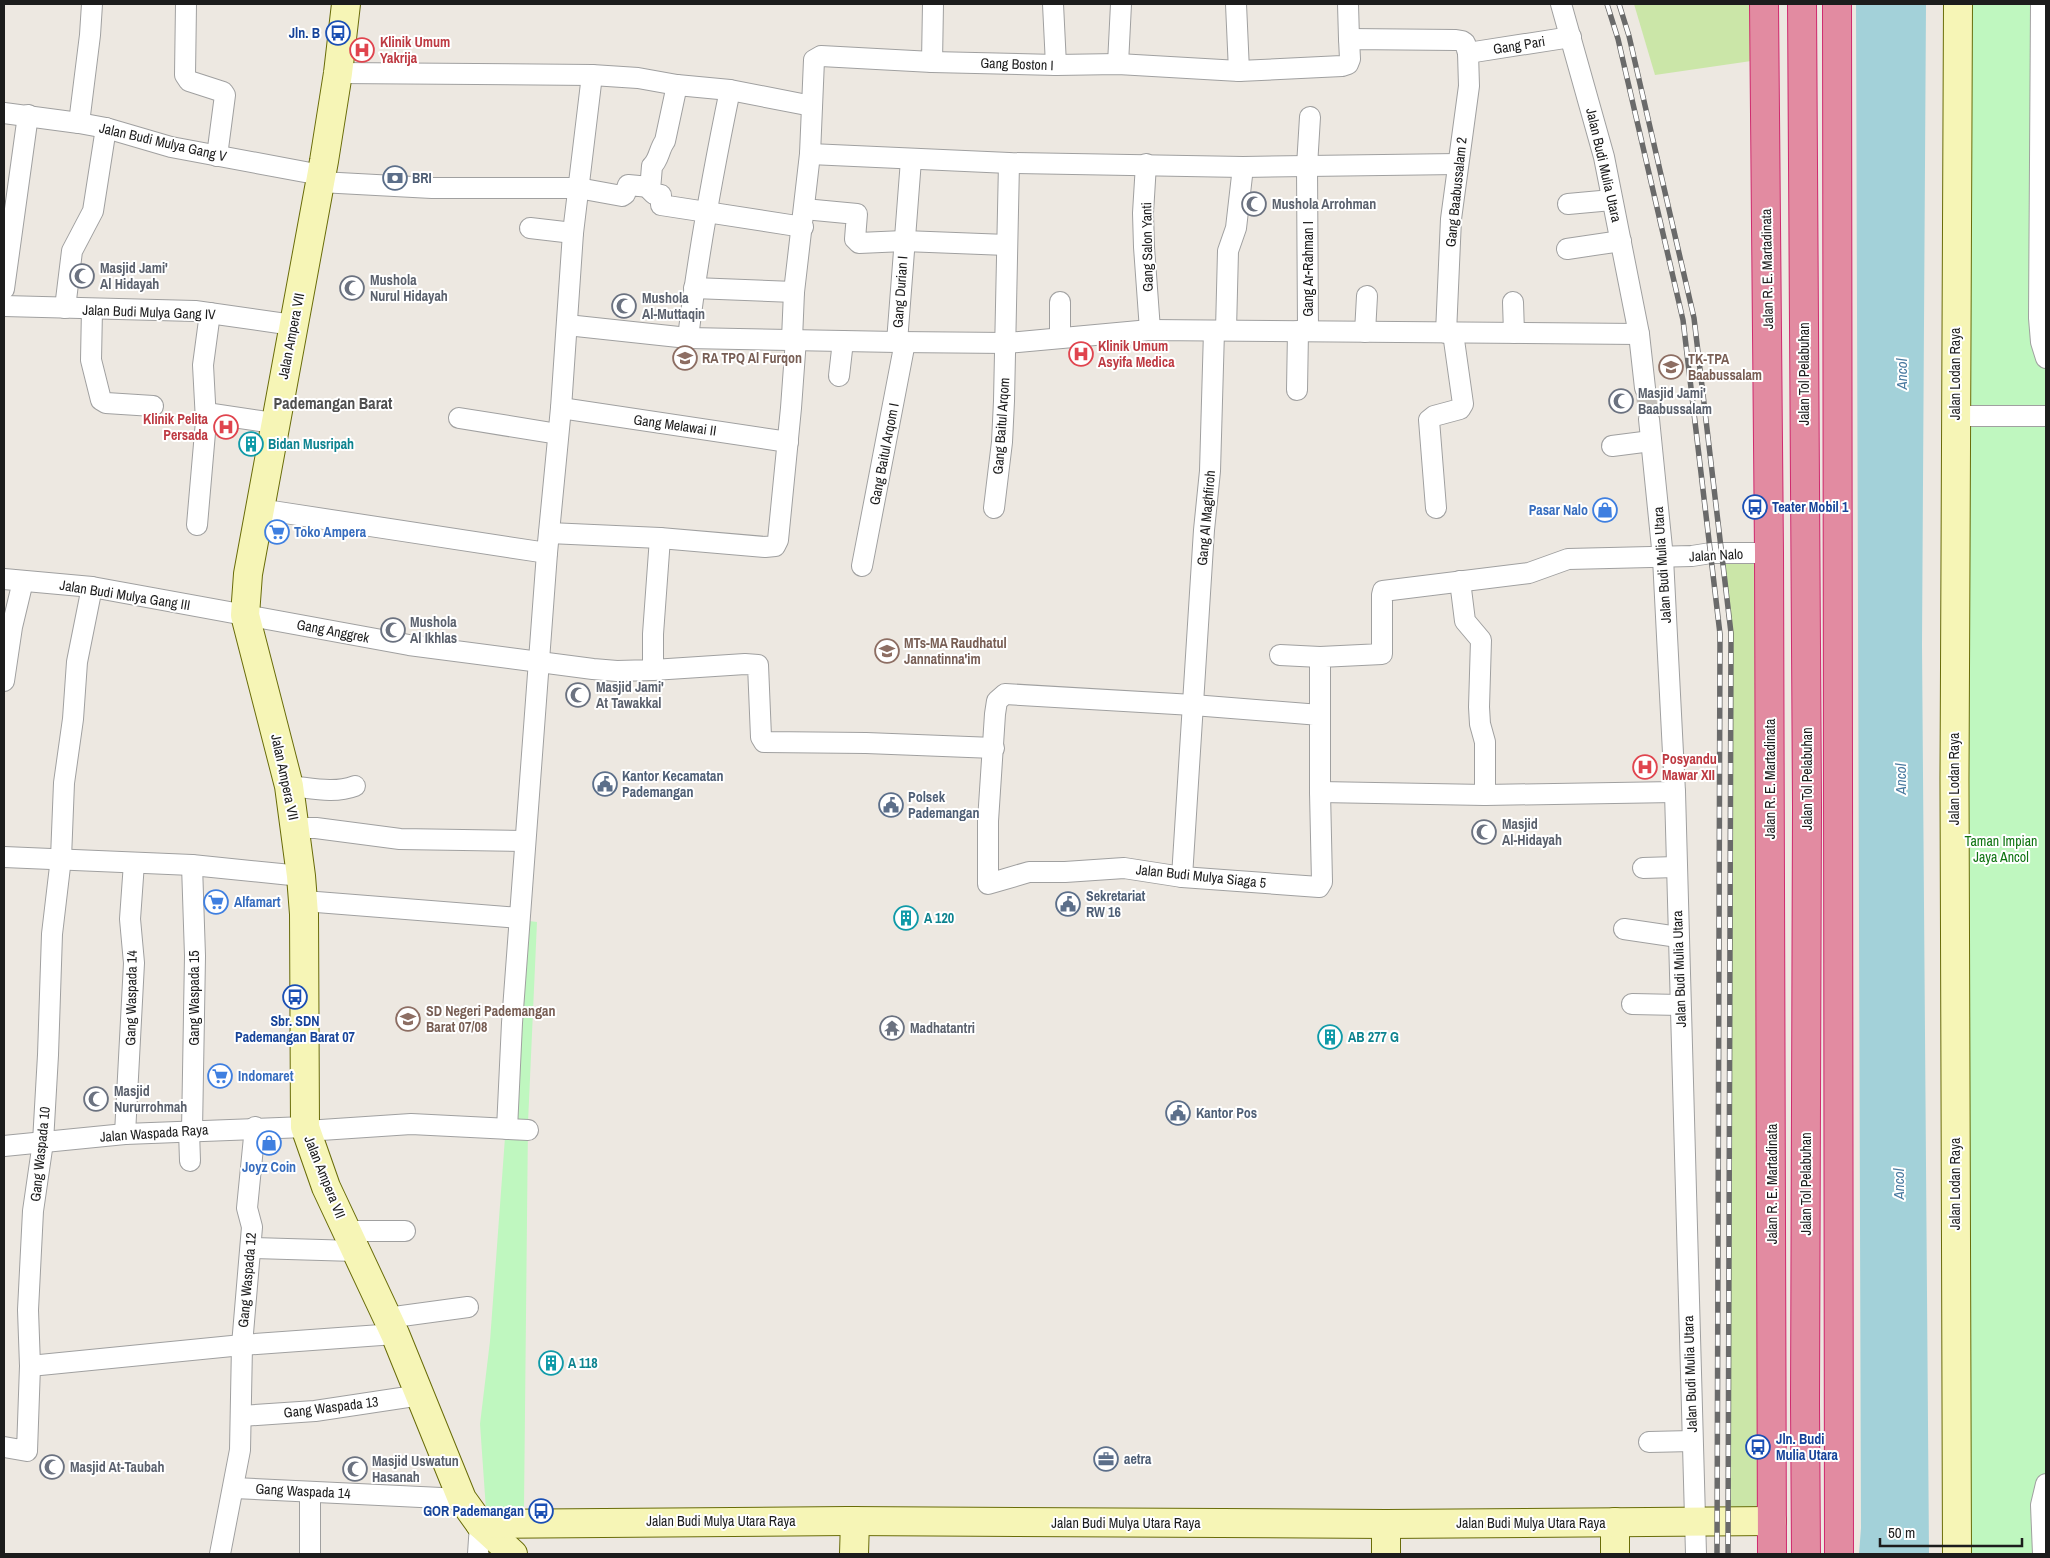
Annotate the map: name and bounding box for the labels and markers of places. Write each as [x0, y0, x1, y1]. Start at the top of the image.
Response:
bus stop icon: Jln. B [325, 20, 351, 46]
place label: Jln. B [289, 24, 320, 42]
place label: Klinik Umum Yakrija [380, 33, 450, 67]
hospital icon: Klinik Umum Yakrija [349, 37, 375, 63]
bank icon: BRI [382, 165, 408, 191]
place label: BRI [412, 169, 432, 187]
mosque icon: Mushola Arrohman [1241, 191, 1267, 217]
place label: Mushola Arrohman [1272, 195, 1376, 213]
place label: Masjid Jami' Al Hidayah [100, 259, 168, 293]
mosque icon: Masjid Jami' Al Hidayah [69, 263, 95, 289]
place label: Mushola Nurul Hidayah [370, 271, 448, 305]
mosque icon: Mushola Nurul Hidayah [339, 275, 365, 301]
place label: Mushola Al-Muttaqin [642, 289, 705, 323]
mosque icon: Mushola Al-Muttaqin [611, 293, 637, 319]
place label: Klinik Umum Asyifa Medica [1098, 337, 1175, 371]
hospital icon: Klinik Umum Asyifa Medica [1068, 341, 1094, 367]
school or university icon: RA TPQ Al Furqon [672, 345, 698, 371]
place label: RA TPQ Al Furqon [702, 349, 802, 367]
place label: TK-TPA Baabussalam [1688, 350, 1762, 384]
school or university icon: TK-TPA Baabussalam [1658, 354, 1684, 380]
place label: Masjid Jami' Baabussalam [1638, 384, 1712, 418]
mosque icon: Masjid Jami' Baabussalam [1608, 388, 1634, 414]
place label: Klinik Pelita Persada [143, 410, 209, 444]
hospital icon: Klinik Pelita Persada [213, 414, 239, 440]
building icon: Bidan Musripah [238, 431, 264, 457]
place label: Bidan Musripah [268, 435, 354, 453]
bus stop icon: Teater Mobil 1 [1742, 494, 1768, 520]
shop icon: Pasar Nalo [1592, 497, 1618, 523]
place label: Teater Mobil 1 [1772, 498, 1849, 516]
place label: Pasar Nalo [1529, 501, 1588, 519]
supermarket icon: Toko Ampera [264, 519, 290, 545]
place label: Toko Ampera [294, 523, 367, 541]
place label: Mushola Al Ikhlas [410, 613, 457, 647]
mosque icon: Mushola Al Ikhlas [380, 617, 406, 643]
place label: MTs-MA Raudhatul Jannatinna'im [904, 634, 1007, 668]
school or university icon: MTs-MA Raudhatul Jannatinna'im [874, 638, 900, 664]
place label: Masjid Jami' At Tawakkal [596, 678, 664, 712]
mosque icon: Masjid Jami' At Tawakkal [565, 682, 591, 708]
place label: Posyandu Mawar XII [1662, 750, 1717, 784]
hospital icon: Posyandu Mawar XII [1632, 754, 1658, 780]
place label: Kantor Kecamatan Pademangan [622, 767, 723, 801]
public building icon: Kantor Kecamatan Pademangan [592, 771, 618, 797]
place label: Polsek Pademangan [908, 788, 979, 822]
public building icon: Polsek Pademangan [878, 792, 904, 818]
place label: Masjid Al-Hidayah [1502, 815, 1562, 849]
mosque icon: Masjid Al-Hidayah [1471, 819, 1497, 845]
place label: Sekretariat RW 16 [1086, 887, 1146, 921]
supermarket icon: Alfamart [203, 889, 229, 915]
public building icon: Sekretariat RW 16 [1055, 891, 1081, 917]
place label: Alfamart [234, 893, 281, 911]
building icon: A 120 [893, 905, 919, 931]
place label: A 120 [924, 909, 954, 927]
bus stop icon: Sbr. SDN Pademangan Barat 07 [282, 984, 308, 1010]
place label: SD Negeri Pademangan Barat 07/08 [426, 1002, 556, 1036]
school or university icon: SD Negeri Pademangan Barat 07/08 [395, 1006, 421, 1032]
place label: Sbr. SDN Pademangan Barat 07 [235, 1012, 356, 1046]
temple icon: Madhatantri [879, 1015, 905, 1041]
place label: Madhatantri [910, 1019, 975, 1037]
building icon: AB 277 G [1317, 1024, 1343, 1050]
place label: AB 277 G [1348, 1028, 1399, 1046]
supermarket icon: Indomaret [207, 1063, 233, 1089]
place label: Indomaret [238, 1067, 294, 1085]
place label: Masjid Nururrohmah [114, 1082, 187, 1116]
mosque icon: Masjid Nururrohmah [83, 1086, 109, 1112]
public building icon: Kantor Pos [1165, 1100, 1191, 1126]
place label: Kantor Pos [1196, 1104, 1257, 1122]
shop icon: Joyz Coin [256, 1130, 282, 1156]
place label: Joyz Coin [242, 1158, 296, 1176]
building icon: A 118 [538, 1350, 564, 1376]
place label: A 118 [568, 1354, 598, 1372]
place label: Jln. Budi Mulia Utara [1776, 1430, 1838, 1464]
bus stop icon: Jln. Budi Mulia Utara [1745, 1434, 1771, 1460]
office icon: aetra [1093, 1446, 1119, 1472]
place label: aetra [1124, 1450, 1152, 1468]
place label: Masjid Uswatun Hasanah [372, 1452, 459, 1486]
mosque icon: Masjid At-Taubah [39, 1454, 65, 1480]
mosque icon: Masjid Uswatun Hasanah [342, 1456, 368, 1482]
place label: Masjid At-Taubah [70, 1458, 164, 1476]
bus stop icon: GOR Pademangan [528, 1498, 554, 1524]
place label: GOR Pademangan [423, 1502, 524, 1520]

